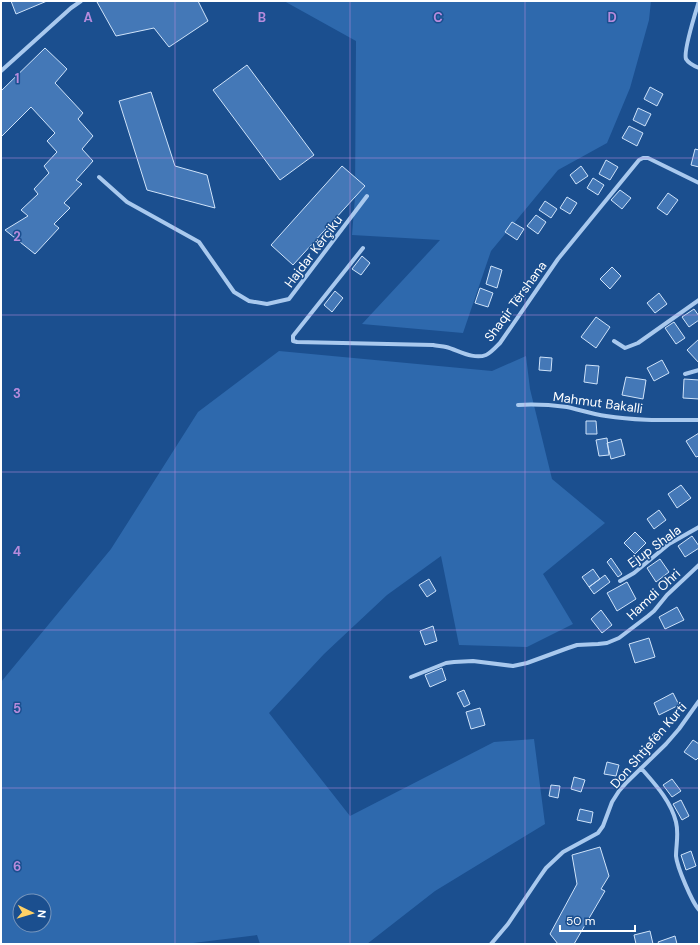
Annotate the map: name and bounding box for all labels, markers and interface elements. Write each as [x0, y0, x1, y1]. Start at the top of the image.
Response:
text: A [83, 9, 93, 26]
text: B [258, 9, 266, 26]
text: C [433, 9, 443, 26]
text: D [607, 9, 617, 26]
text: 1 [15, 70, 19, 87]
street label: Hajdar Kërçiku [281, 212, 346, 291]
text: 2 [13, 228, 21, 245]
street label: Shaqir Tërshana [480, 258, 550, 345]
text: 3 [13, 385, 21, 402]
street label: Mahmut Bakalli [552, 388, 644, 417]
street label: Ejup Shala [624, 521, 684, 571]
text: 4 [13, 543, 21, 560]
street label: Hamdi Ohri [623, 565, 684, 624]
street label: Don Shtjefën Kurti [606, 699, 690, 792]
text: 5 [13, 700, 21, 717]
text: 6 [13, 858, 21, 875]
north arrow [12, 893, 52, 933]
scale bar [560, 907, 635, 933]
text: N [35, 909, 49, 918]
text: 50 m [566, 913, 595, 929]

